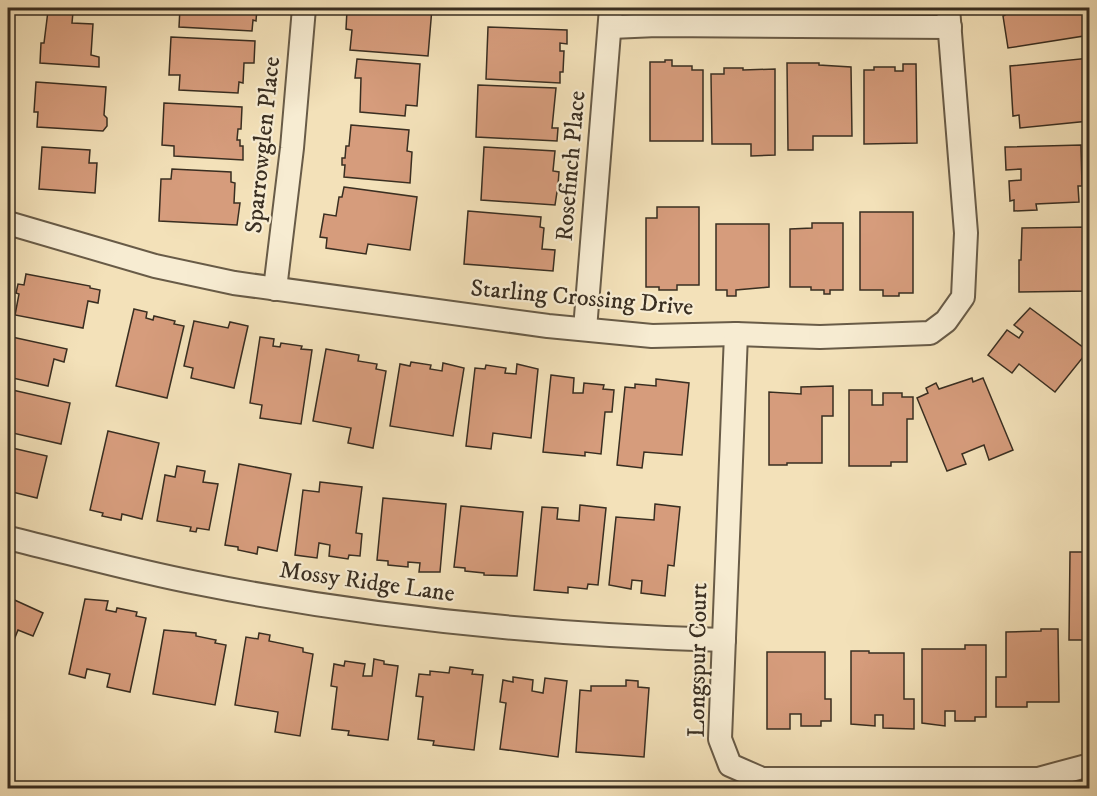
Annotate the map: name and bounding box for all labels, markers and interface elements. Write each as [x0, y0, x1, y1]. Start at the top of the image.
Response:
street label: Sparrowglen Place [239, 55, 287, 235]
street label: Rosefinch Place [549, 89, 593, 243]
street label: Starling Crossing Drive [469, 273, 695, 323]
street label: Mossy Ridge Lane [277, 555, 457, 609]
street label: Longspur Court [682, 582, 714, 738]

